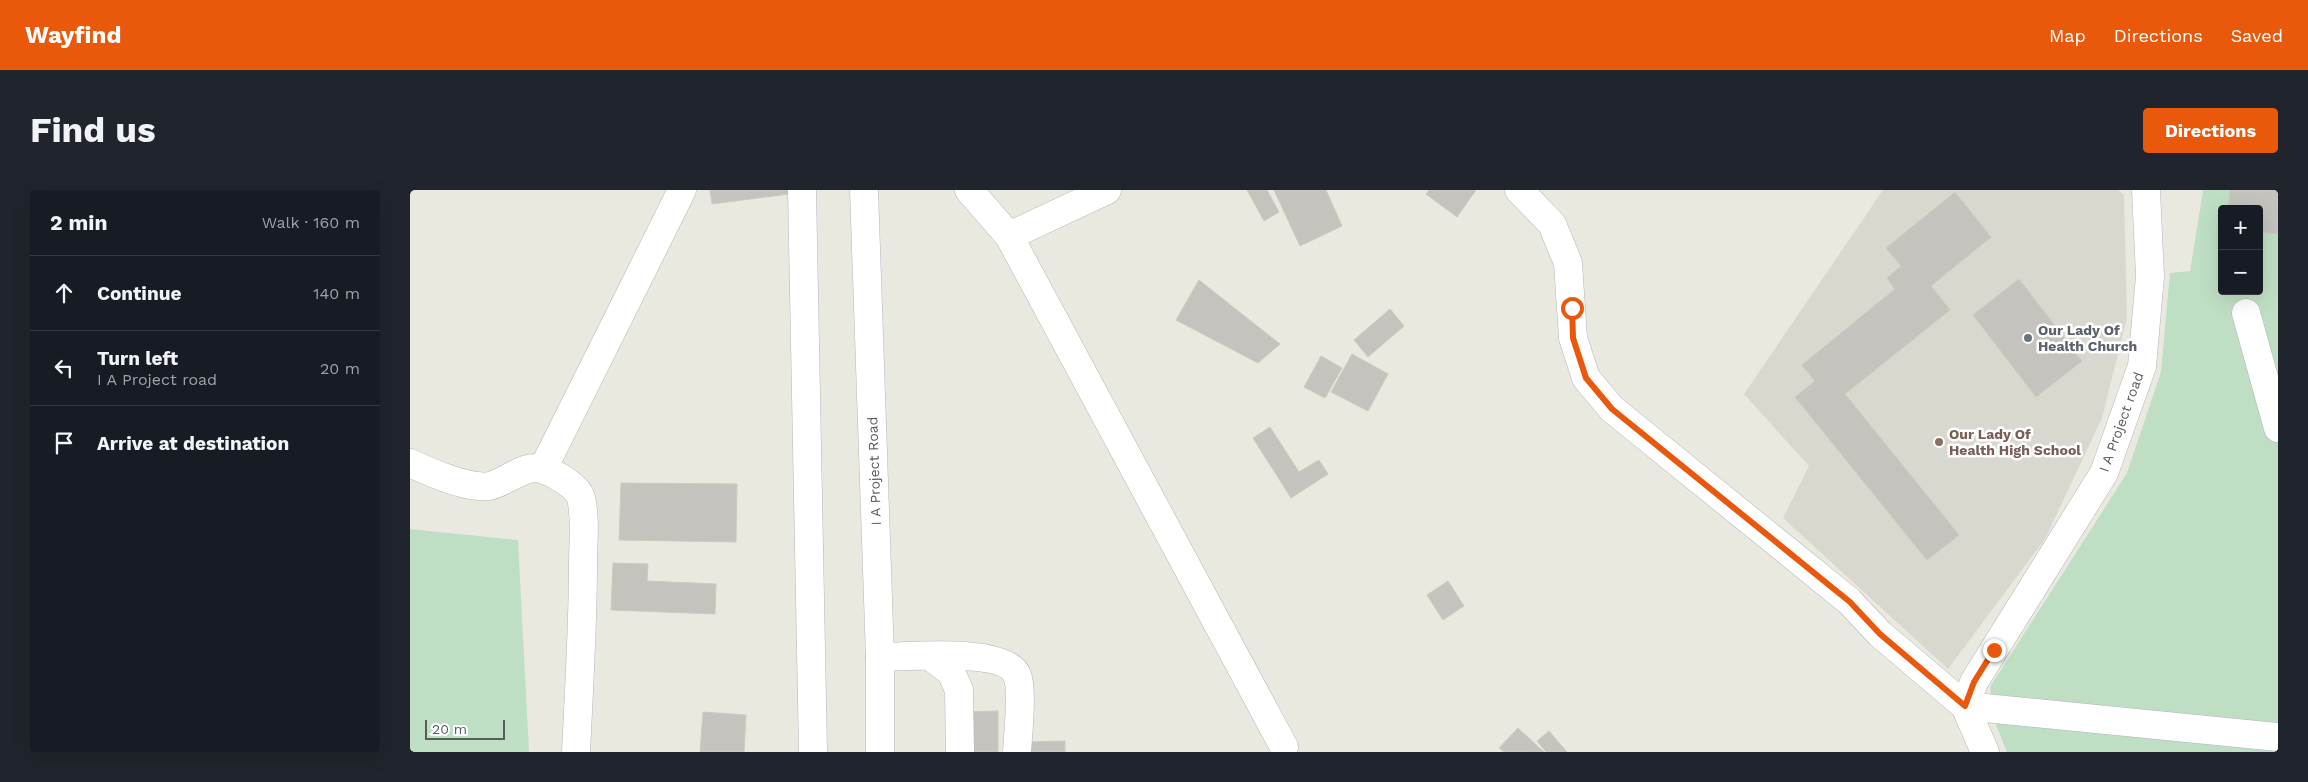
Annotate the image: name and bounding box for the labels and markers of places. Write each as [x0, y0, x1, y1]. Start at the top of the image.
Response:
place label: Our Lady Of Health Church [2038, 322, 2137, 354]
marker: Our Lady Of Health Church [2022, 332, 2034, 344]
place label: Our Lady Of Health High School [1949, 426, 2081, 458]
marker: Our Lady Of Health High School [1933, 436, 1945, 448]

